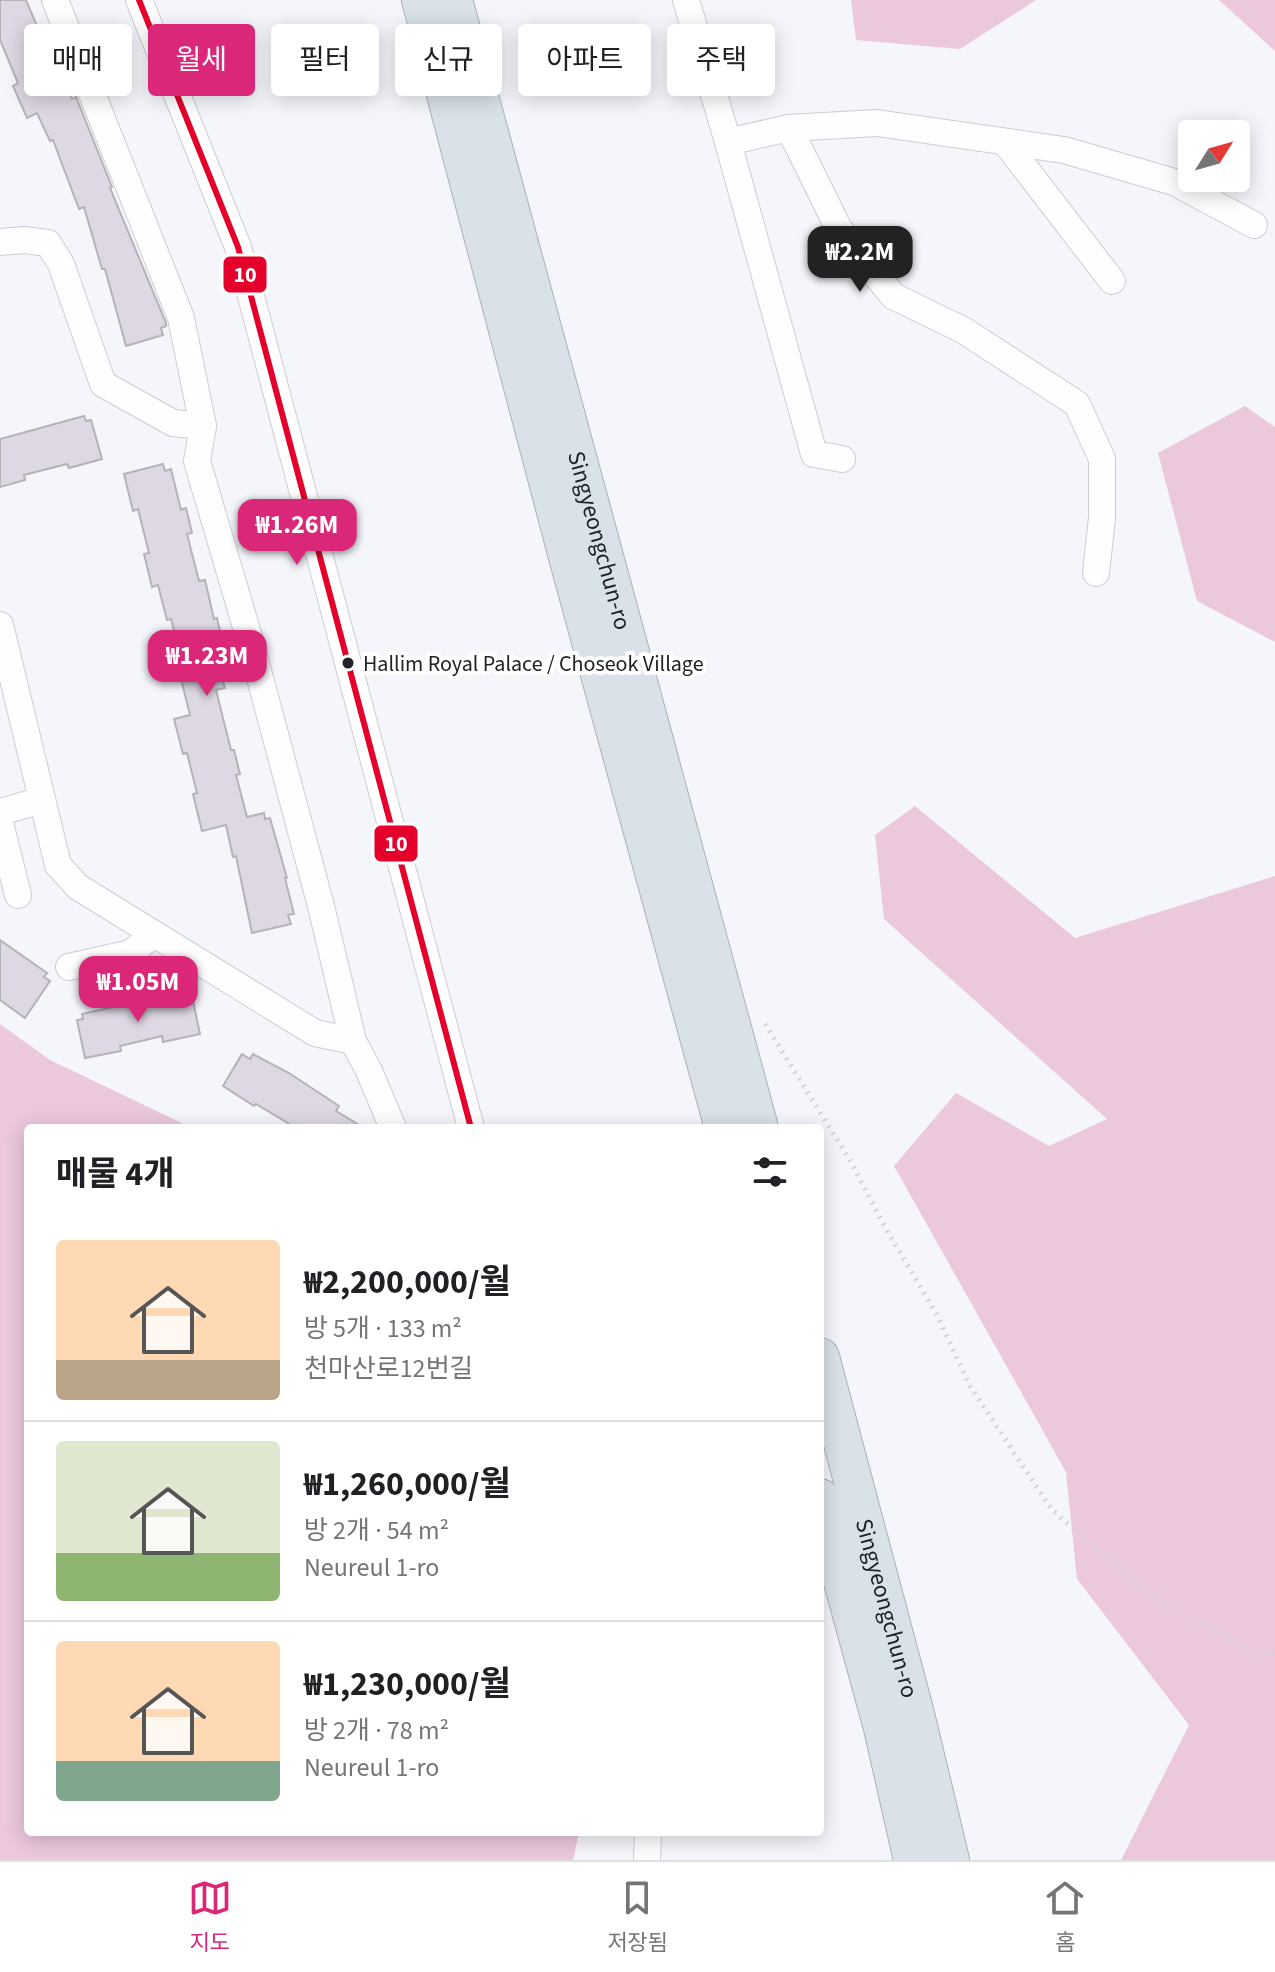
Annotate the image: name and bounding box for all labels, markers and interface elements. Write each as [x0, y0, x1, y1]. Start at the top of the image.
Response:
chip: 매매 [24, 24, 132, 96]
chip: 월세 [148, 24, 255, 96]
chip: 필터 [271, 24, 379, 96]
chip: 신규 [395, 24, 502, 96]
chip: 아파트 [518, 24, 651, 96]
chip: 주택 [667, 24, 775, 96]
north arrow [1178, 120, 1250, 192]
map controls [1178, 120, 1250, 192]
pin: ₩2.2M [804, 226, 916, 294]
text: ₩2.2M [826, 233, 894, 270]
line badge: 10 [222, 255, 268, 294]
text: 10 [233, 259, 257, 291]
street label: Singyeongchun-ro [558, 447, 640, 634]
pin: ₩1.26M [232, 499, 362, 567]
text: ₩1.26M [256, 506, 338, 543]
pin: ₩1.23M [142, 630, 272, 698]
text: ₩1.23M [166, 637, 248, 674]
place label: Hallim Royal Palace / Choseok Village [363, 648, 704, 680]
marker: Hallim Royal Palace / Choseok Village [340, 655, 356, 671]
line badge: 10 [373, 824, 419, 863]
text: 10 [384, 828, 408, 860]
pin: ₩1.05M [73, 956, 203, 1024]
text: ₩1.05M [97, 963, 179, 1000]
text: 매물 4개 [56, 1150, 175, 1199]
icon: filters [748, 1150, 792, 1194]
text: ₩2,200,000/월 [304, 1258, 511, 1307]
icon: home [120, 1272, 216, 1368]
text: 방 5개 · 133 m² [304, 1310, 462, 1347]
text: 천마산로12번길 [304, 1350, 473, 1387]
text: ₩1,260,000/월 [304, 1460, 511, 1509]
icon: home [120, 1473, 216, 1569]
text: 방 2개 · 54 m² [304, 1512, 449, 1549]
street label: Singyeongchun-ro [846, 1515, 927, 1702]
text: Neureul 1-ro [304, 1549, 439, 1586]
text: ₩1,230,000/월 [304, 1660, 511, 1709]
icon: home [120, 1673, 216, 1769]
text: 방 2개 · 78 m² [304, 1712, 449, 1749]
text: Neureul 1-ro [304, 1749, 439, 1786]
tab: 지도 [188, 1876, 232, 1959]
tab: 저장됨 [607, 1876, 668, 1959]
tab: 홈 [1043, 1876, 1087, 1959]

